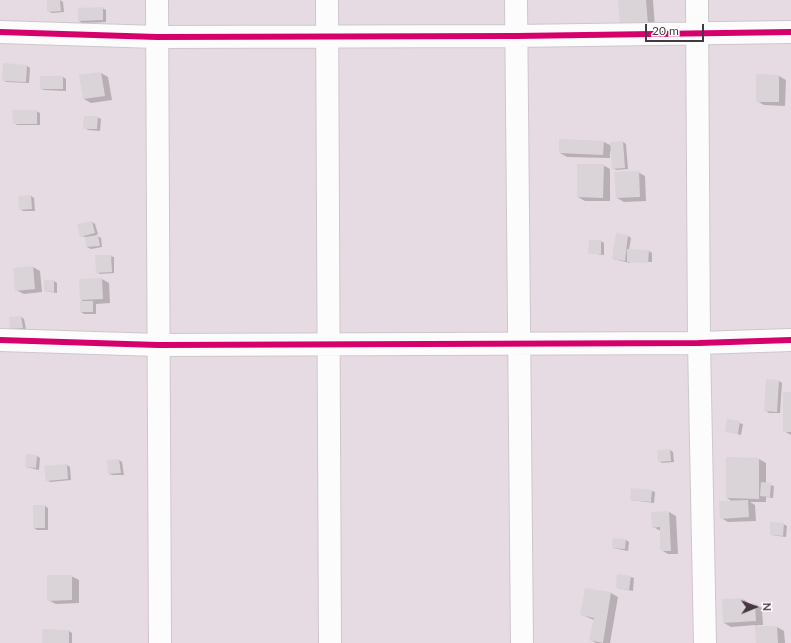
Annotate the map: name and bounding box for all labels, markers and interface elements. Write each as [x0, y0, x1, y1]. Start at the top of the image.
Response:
scale bar [647, 16, 706, 42]
text: 20 m [652, 23, 679, 38]
north arrow [735, 587, 775, 627]
text: N [761, 602, 774, 611]

